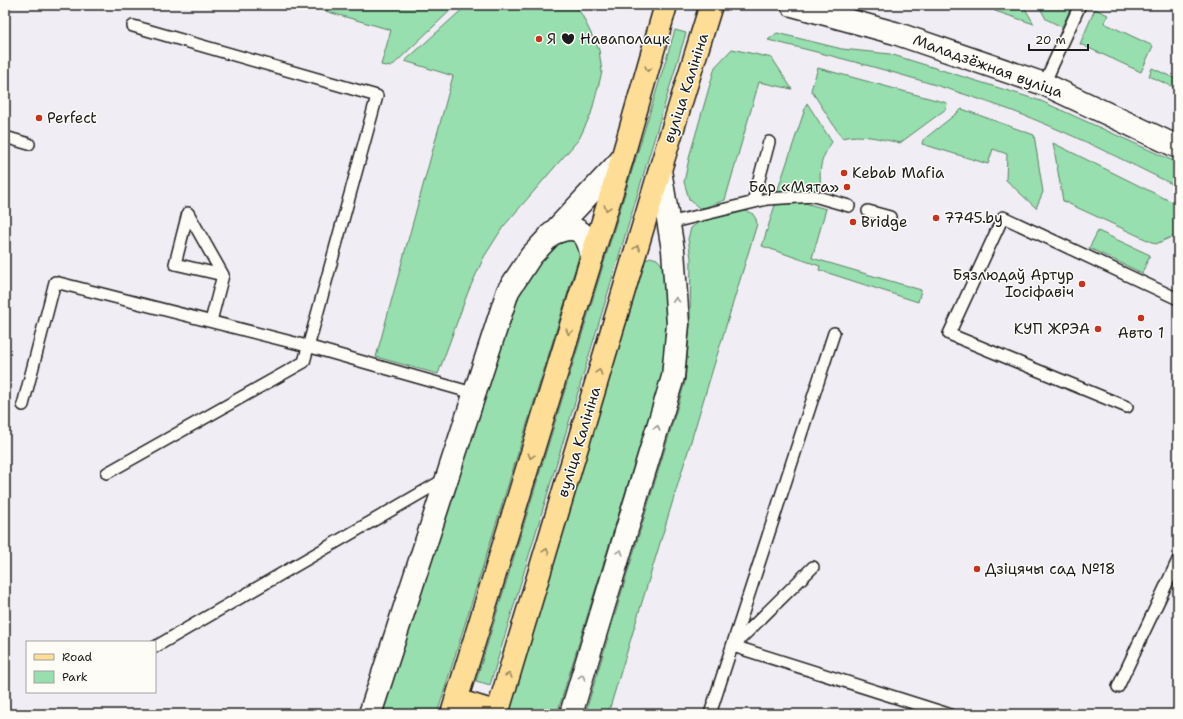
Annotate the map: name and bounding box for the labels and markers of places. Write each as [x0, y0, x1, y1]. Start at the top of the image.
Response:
place label: Я ♥ Наваполацк [547, 29, 670, 49]
marker: Я ♥ Наваполацк [534, 34, 544, 44]
place label: Perfect [47, 108, 97, 128]
marker: Perfect [34, 113, 44, 123]
place label: Kebab Mafia [852, 163, 945, 183]
marker: Kebab Mafia [839, 168, 849, 178]
place label: Бар «Мята» [748, 177, 839, 197]
marker: Бар «Мята» [842, 182, 852, 192]
place label: 7745.by [944, 208, 1003, 228]
place label: Bridge [861, 212, 907, 232]
marker: 7745.by [931, 213, 941, 223]
marker: Bridge [848, 217, 858, 227]
place label: Бязлюдаў Артур Іосіфавіч [953, 265, 1074, 302]
marker: Бязлюдаў Артур Іосіфавіч [1077, 279, 1087, 289]
marker: Авто 1 [1136, 313, 1146, 323]
place label: КУП ЖРЭА [1014, 319, 1090, 339]
place label: Авто 1 [1118, 323, 1164, 343]
marker: КУП ЖРЭА [1093, 324, 1103, 334]
place label: Дзіцячы сад №18 [985, 559, 1116, 579]
marker: Дзіцячы сад №18 [972, 564, 982, 574]

